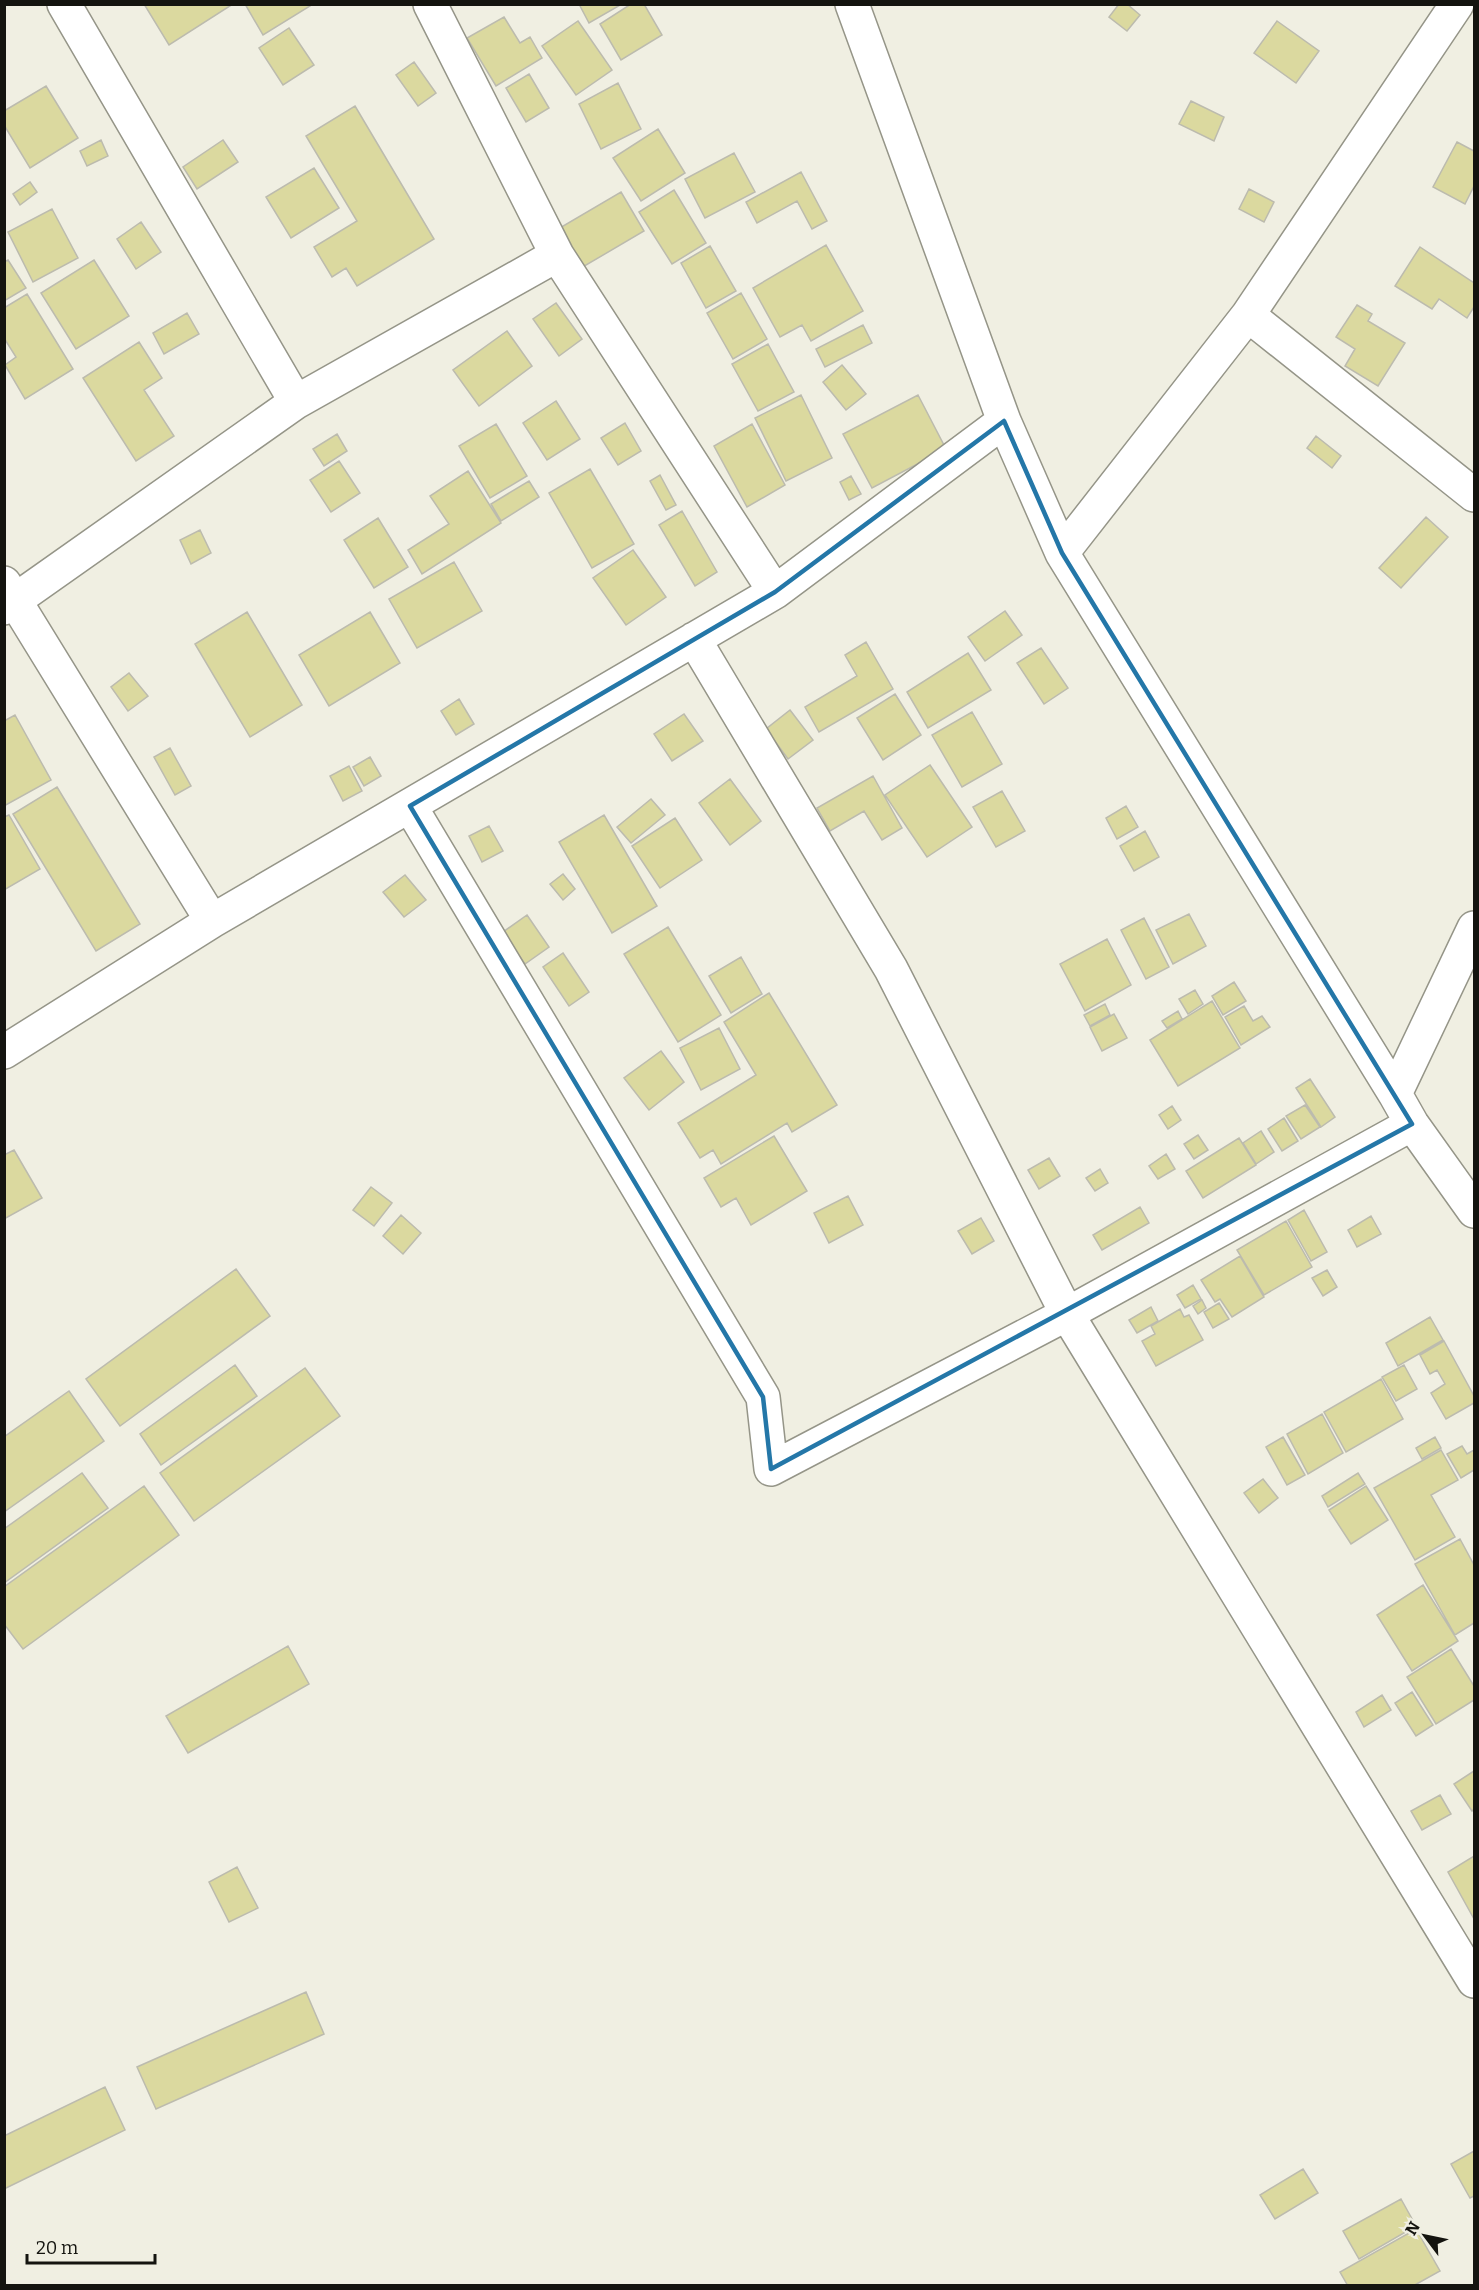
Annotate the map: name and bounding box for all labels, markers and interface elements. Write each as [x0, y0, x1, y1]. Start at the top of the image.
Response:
north arrow [1395, 2206, 1455, 2266]
text: N [1401, 2218, 1424, 2239]
scale bar [27, 2227, 154, 2265]
text: 20 m [36, 2237, 78, 2259]

